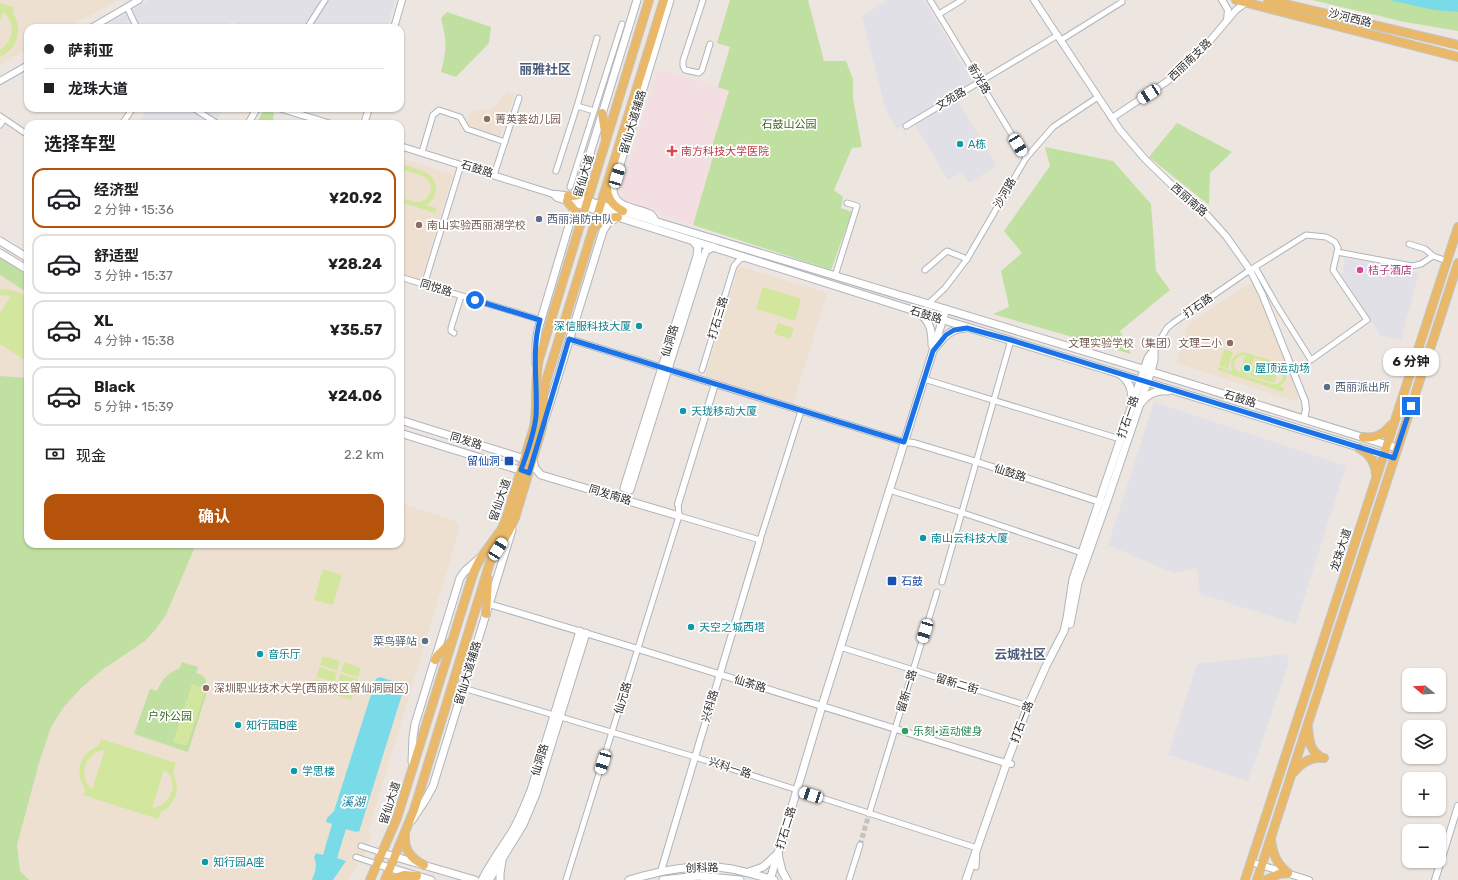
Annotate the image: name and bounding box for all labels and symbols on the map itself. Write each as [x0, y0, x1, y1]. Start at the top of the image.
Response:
street label: 沙河西路 [1327, 6, 1373, 30]
street label: 西丽南支路 [1166, 36, 1214, 84]
district label: 丽雅社区 [519, 62, 571, 77]
street label: 新光路 [965, 62, 993, 96]
car [1136, 82, 1162, 106]
street label: 文苑路 [934, 85, 968, 113]
street label: 留仙大道辅路 [617, 89, 649, 155]
place label: 菁英荟幼儿园 [495, 113, 561, 126]
marker: 菁英荟幼儿园 [482, 114, 492, 124]
park label: 石鼓山公园 [762, 118, 817, 131]
car [1007, 132, 1029, 158]
place label: A栋 [968, 138, 986, 151]
marker: A栋 [955, 139, 965, 149]
marker: 南方科技大学医院 [666, 145, 678, 157]
place label: 南方科技大学医院 [681, 145, 769, 158]
street label: 留仙大道 [571, 153, 597, 199]
street label: 石鼓路 [459, 158, 495, 180]
car [608, 163, 626, 189]
street label: 沙河路 [991, 175, 1019, 211]
street label: 西丽南路 [1168, 181, 1210, 219]
place label: 西丽消防中队 [547, 213, 613, 226]
marker: 西丽消防中队 [534, 214, 544, 224]
place label: 南山实验西丽湖学校 [427, 219, 526, 232]
marker: 南山实验西丽湖学校 [414, 220, 424, 230]
place label: 桔子酒店 [1368, 264, 1412, 277]
marker: 桔子酒店 [1355, 265, 1365, 275]
street label: 同悦路 [418, 277, 454, 299]
route start [466, 291, 484, 309]
street label: 打石路 [1181, 291, 1215, 321]
street label: 打石三路 [705, 295, 731, 341]
street label: 石鼓路 [908, 304, 944, 326]
place label: 深信服科技大厦 [554, 320, 631, 333]
marker: 深信服科技大厦 [634, 321, 644, 331]
street label: 仙洞路 [659, 323, 681, 359]
place label: 文理实验学校（集团）文理二小 [1068, 337, 1222, 350]
marker: 文理实验学校（集团）文理二小 [1225, 338, 1235, 348]
callout: 6 分钟 [1383, 348, 1439, 376]
place label: 屋顶运动场 [1255, 362, 1310, 375]
marker: 屋顶运动场 [1242, 363, 1252, 373]
place label: 西丽派出所 [1335, 381, 1390, 394]
marker: 西丽派出所 [1322, 382, 1332, 392]
street label: 石鼓路 [1222, 388, 1258, 410]
street label: 打石一路 [1115, 394, 1141, 440]
route end [1402, 397, 1420, 415]
place label: 天珑移动大厦 [691, 405, 757, 418]
marker: 天珑移动大厦 [678, 406, 688, 416]
street label: 同发路 [448, 430, 484, 452]
place label: 留仙洞 [467, 455, 500, 468]
marker: 留仙洞 [503, 455, 515, 467]
street label: 仙鼓路 [992, 462, 1028, 484]
street label: 留仙大道 [487, 477, 513, 523]
street label: 同发南路 [587, 482, 633, 508]
street label: 龙珠大道 [1328, 527, 1354, 573]
place label: 南山云科技大厦 [931, 532, 1008, 545]
marker: 南山云科技大厦 [918, 533, 928, 543]
car [487, 536, 509, 562]
marker: 石鼓 [886, 575, 898, 587]
place label: 石鼓 [901, 575, 923, 588]
car [916, 618, 934, 644]
place label: 天空之城西塔 [699, 621, 765, 634]
marker: 天空之城西塔 [686, 622, 696, 632]
place label: 菜鸟驿站 [373, 635, 417, 648]
marker: 菜鸟驿站 [420, 636, 430, 646]
street label: 留仙大道辅路 [452, 640, 484, 706]
district label: 云城社区 [994, 647, 1046, 662]
place label: 音乐厅 [268, 648, 301, 661]
marker: 音乐厅 [255, 649, 265, 659]
street label: 留新一路 [894, 668, 920, 714]
north arrow [1402, 668, 1446, 712]
street label: 留新二街 [934, 671, 980, 697]
street label: 仙茶路 [732, 673, 768, 695]
street label: 仙元路 [612, 680, 634, 716]
place label: 深圳职业技术大学(西丽校区留仙洞园区) [214, 682, 409, 695]
marker: 深圳职业技术大学(西丽校区留仙洞园区) [201, 683, 211, 693]
street label: 兴科路 [699, 688, 721, 724]
street label: 打石一路 [1008, 699, 1036, 745]
park label: 户外公园 [148, 710, 192, 723]
place label: 知行园B座 [246, 719, 297, 732]
marker: 知行园B座 [233, 720, 243, 730]
place label: 乐刻·运动健身 [913, 725, 983, 738]
marker: 乐刻·运动健身 [900, 726, 910, 736]
street label: 仙洞路 [529, 742, 551, 778]
car [594, 749, 612, 775]
street label: 兴科一路 [707, 755, 753, 781]
place label: 学思楼 [302, 765, 335, 778]
marker: 学思楼 [289, 766, 299, 776]
street label: 留仙大道 [377, 780, 403, 826]
car [798, 786, 824, 804]
water label: 溪湖 [341, 795, 367, 809]
street label: 打石二路 [773, 805, 799, 851]
place label: 知行园A座 [213, 856, 264, 869]
marker: 知行园A座 [200, 857, 210, 867]
street label: 创科路 [685, 861, 719, 875]

